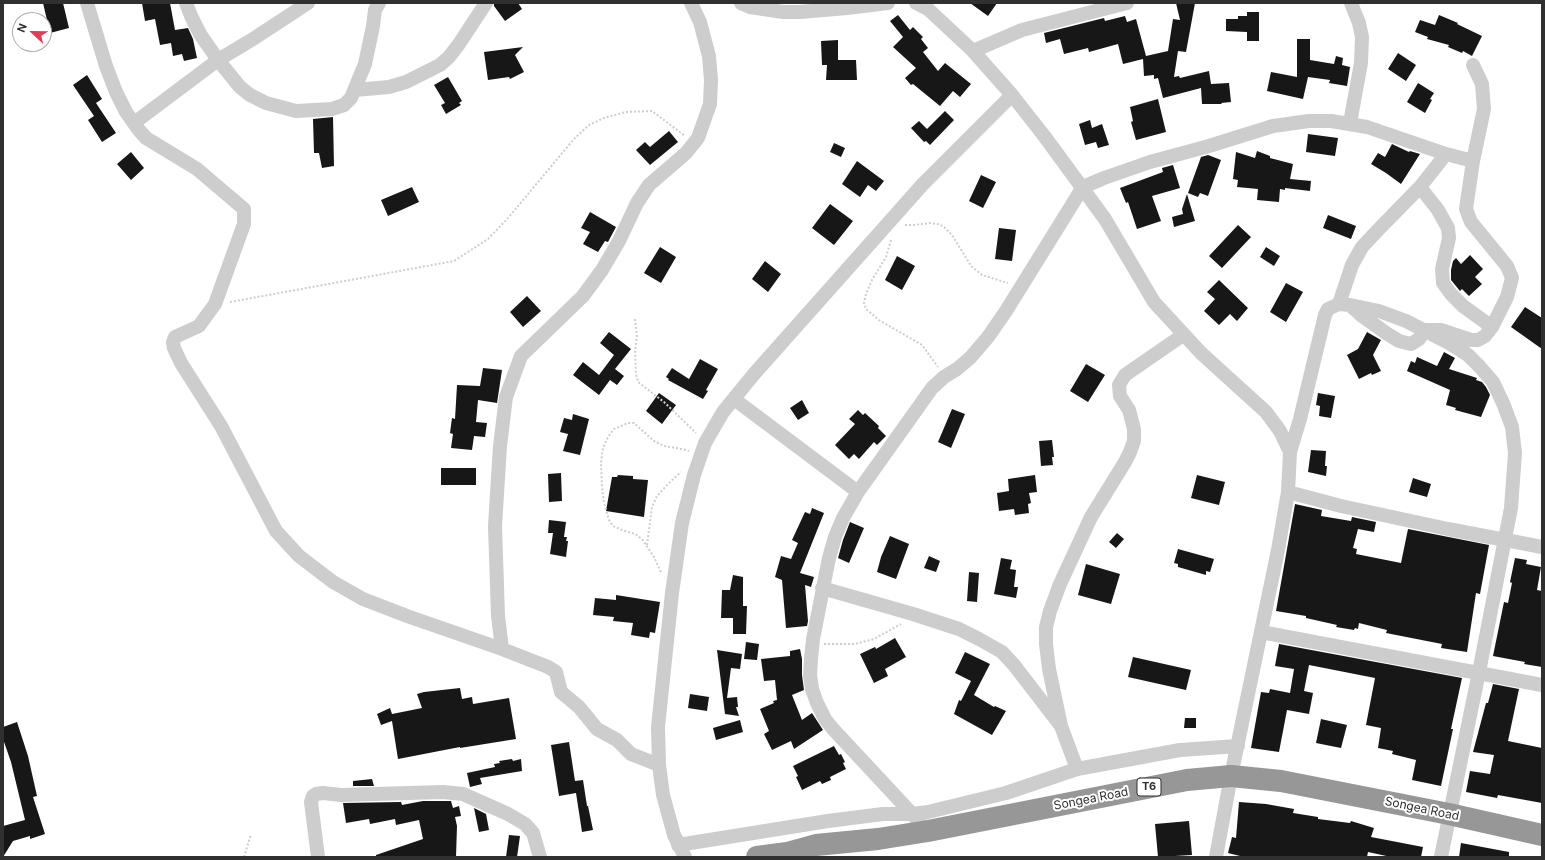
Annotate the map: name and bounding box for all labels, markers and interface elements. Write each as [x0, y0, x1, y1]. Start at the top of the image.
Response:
north arrow [12, 12, 52, 52]
text: N [14, 21, 30, 34]
road number: T6 [1137, 778, 1161, 796]
street label: Songea Road [1053, 785, 1129, 813]
street label: Songea Road [1384, 794, 1460, 824]

